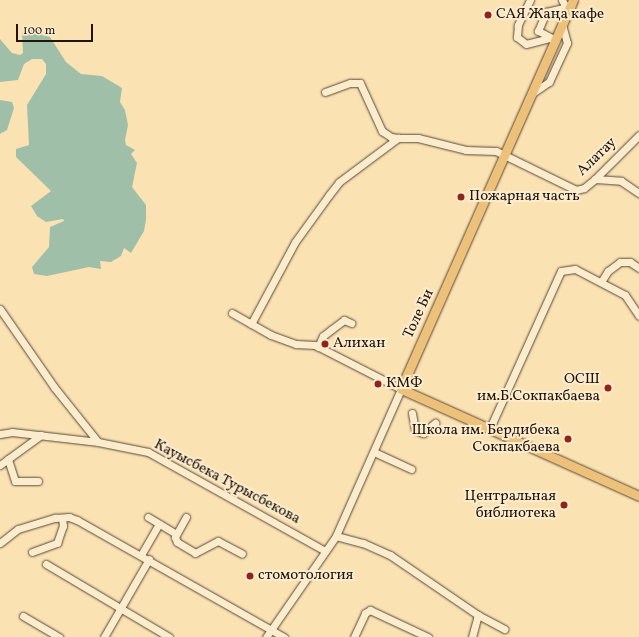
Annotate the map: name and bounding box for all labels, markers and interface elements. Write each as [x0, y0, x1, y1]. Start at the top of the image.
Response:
place label: САЯ Жаңа кафе [496, 6, 604, 24]
marker: САЯ Жаңа кафе [483, 10, 493, 20]
scale bar [18, 16, 95, 42]
text: 100 m [23, 23, 55, 39]
street label: Алатау [574, 134, 620, 180]
place label: Пожарная часть [469, 188, 580, 206]
marker: Пожарная часть [456, 192, 466, 202]
street label: Толе Би [400, 286, 438, 342]
place label: Алихан [333, 335, 385, 353]
marker: Алихан [320, 339, 330, 349]
place label: ОСШ им.Б.Сокпакбаева [477, 370, 600, 405]
place label: КМФ [386, 375, 422, 393]
marker: КМФ [373, 379, 383, 389]
marker: ОСШ им.Б.Сокпакбаева [603, 383, 613, 393]
place label: Школа им. Бердибека Сокпакбаева [411, 421, 560, 456]
marker: Школа им. Бердибека Сокпакбаева [563, 434, 573, 444]
street label: Кауысбека Турысбекова [151, 436, 303, 528]
place label: Центральная библиотека [465, 487, 556, 522]
marker: Центральная библиотека [559, 500, 569, 510]
place label: стомотология [258, 567, 353, 585]
marker: стомотология [245, 571, 255, 581]

